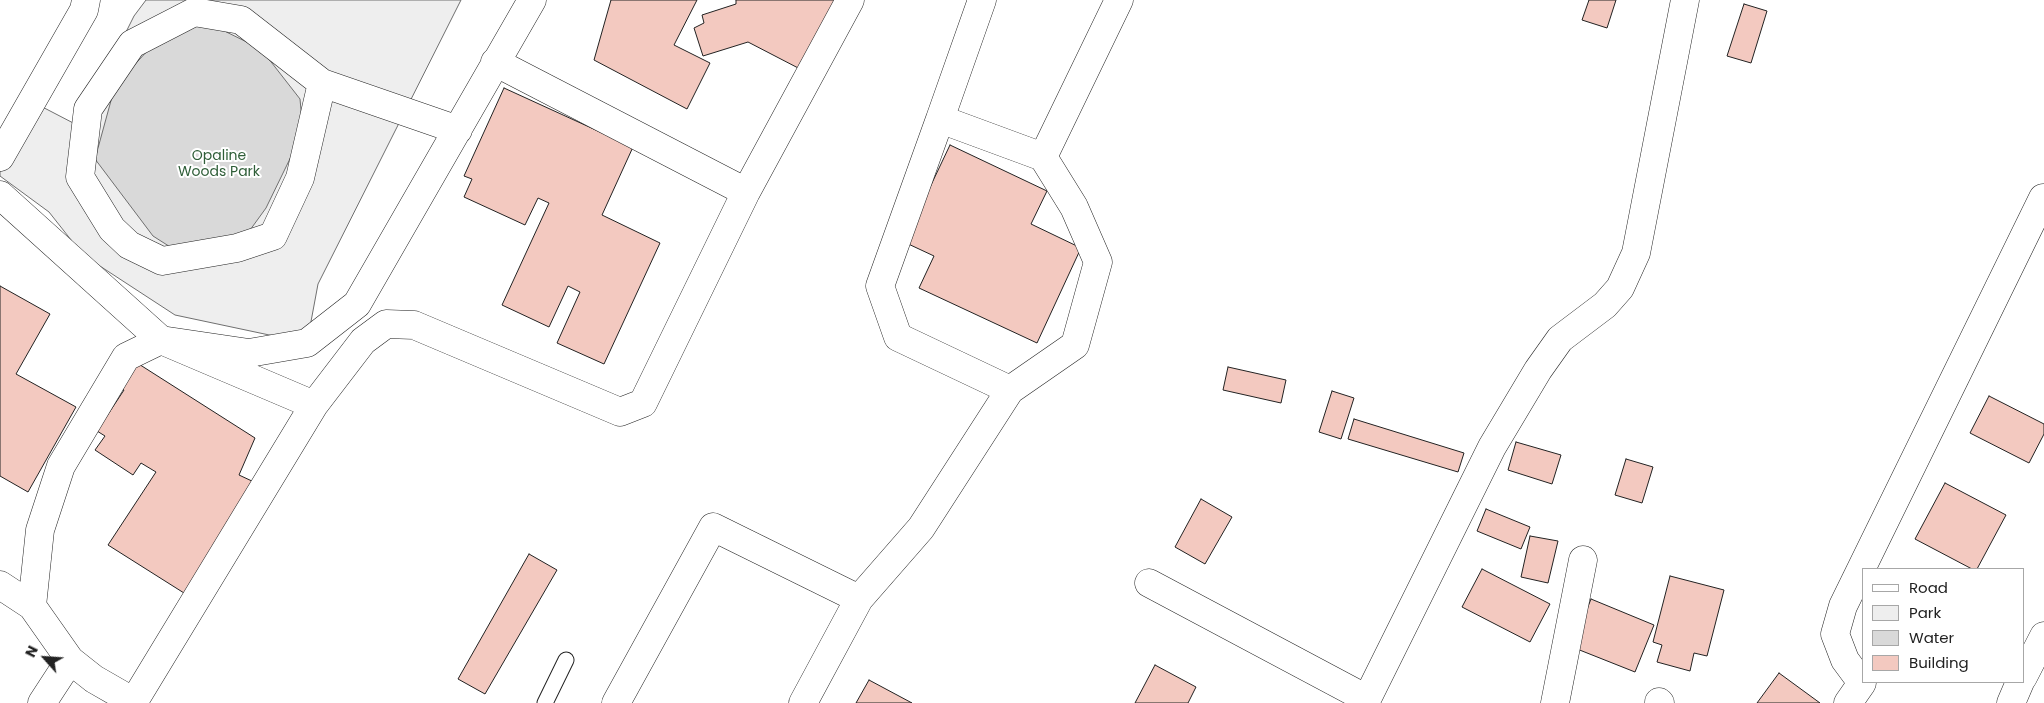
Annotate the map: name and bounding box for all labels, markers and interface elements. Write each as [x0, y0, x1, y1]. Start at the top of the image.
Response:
park label: Opaline Woods Park [178, 148, 260, 180]
legend [1862, 568, 2024, 683]
text: Road [1909, 577, 1948, 598]
text: Park [1909, 602, 1941, 623]
text: Water [1909, 627, 1954, 648]
north arrow [20, 633, 70, 683]
text: N [20, 642, 43, 661]
text: Building [1909, 652, 1969, 673]

